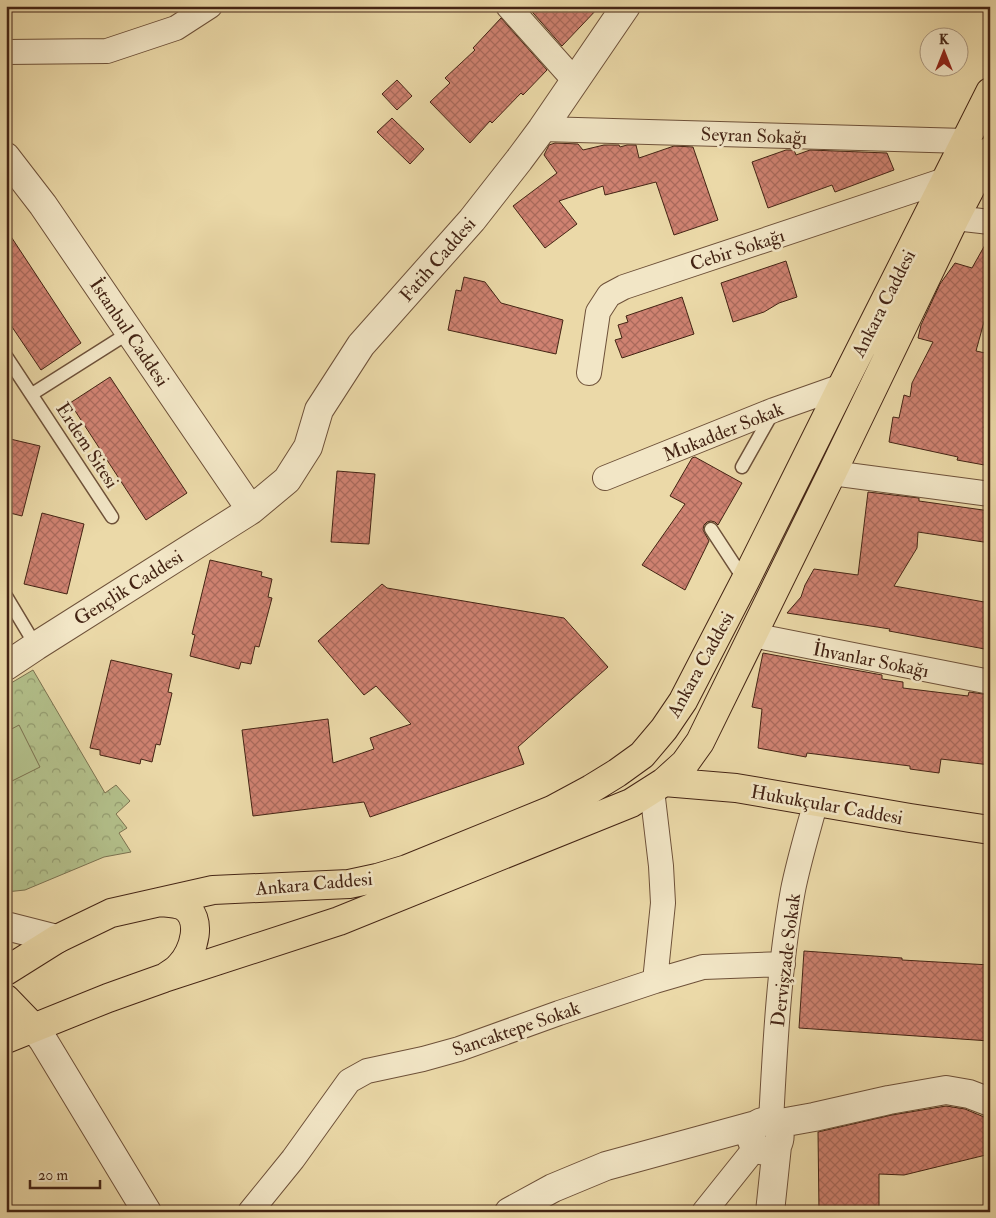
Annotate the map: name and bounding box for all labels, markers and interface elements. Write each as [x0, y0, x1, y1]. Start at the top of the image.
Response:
north arrow [918, 28, 968, 78]
text: K [939, 31, 950, 48]
street label: Seyran Sokağı [700, 122, 808, 150]
street label: Fatih Caddesi [395, 212, 481, 307]
street label: Cebir Sokağı [687, 223, 788, 277]
street label: Ankara Caddesi [846, 246, 921, 362]
street label: İstanbul Caddesi [84, 273, 175, 391]
street label: Mukadder Sokak [660, 397, 787, 467]
street label: Erdem Sitesi [50, 398, 124, 493]
street label: Gençlik Caddesi [70, 545, 188, 631]
street label: Ankara Caddesi [661, 607, 740, 722]
street label: İhvanlar Sokağı [811, 636, 931, 683]
street label: Hukukçular Caddesi [749, 780, 905, 830]
street label: Ankara Caddesi [254, 867, 374, 901]
street label: Dervişzade Sokak [766, 892, 806, 1028]
street label: Sancaktepe Sokak [449, 996, 584, 1063]
scale bar [30, 1158, 100, 1190]
text: 20 m [38, 1166, 68, 1185]

